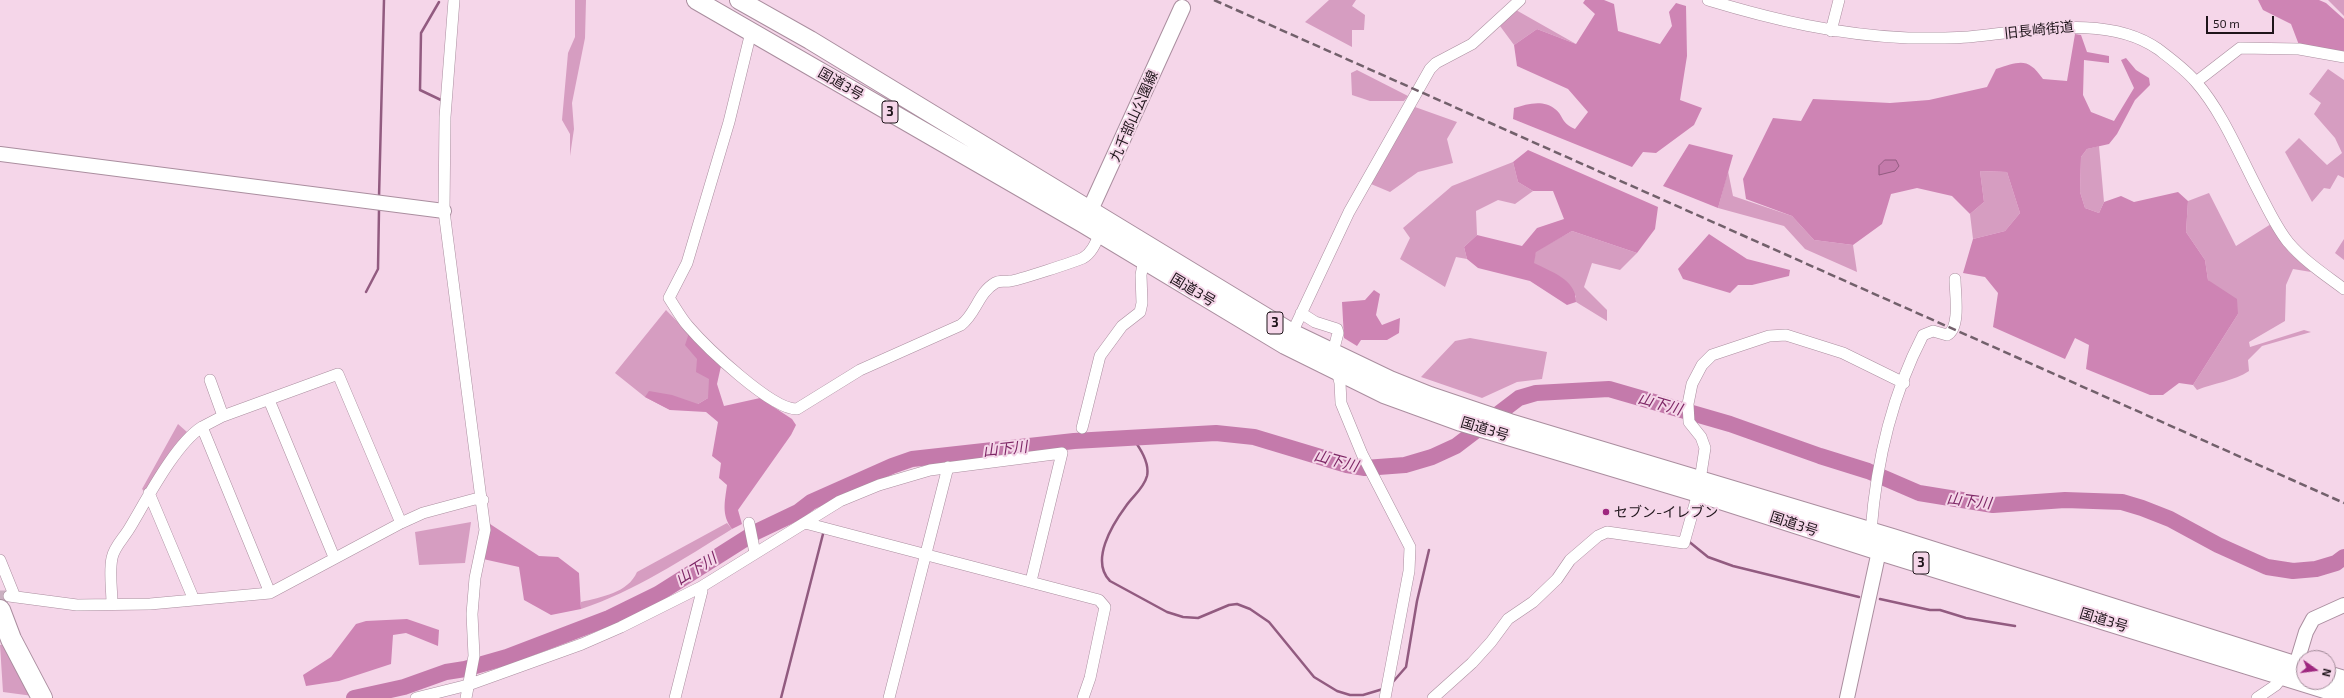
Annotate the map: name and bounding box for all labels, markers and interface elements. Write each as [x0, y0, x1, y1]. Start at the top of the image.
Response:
scale bar [2208, 8, 2276, 34]
text: 50 m [2213, 16, 2240, 30]
street label: 旧長崎街道 [2003, 18, 2075, 42]
street label: 国道3号 [815, 64, 867, 104]
street label: 九千部山公園線 [1106, 68, 1162, 164]
road number: 3 [882, 101, 898, 123]
street label: 国道3号 [1167, 270, 1219, 310]
road number: 3 [1267, 312, 1283, 334]
water label: 山下川 [1636, 389, 1684, 419]
street label: 国道3号 [1459, 414, 1511, 444]
water label: 山下川 [982, 438, 1028, 460]
water label: 山下川 [1312, 446, 1360, 476]
water label: 山下川 [1946, 489, 1992, 513]
place label: セブン-イレブン [1614, 504, 1718, 520]
marker: セブン-イレブン [1601, 507, 1611, 517]
street label: 国道3号 [1768, 508, 1820, 540]
water label: 山下川 [672, 549, 720, 589]
road number: 3 [1913, 552, 1929, 574]
street label: 国道3号 [2078, 605, 2130, 635]
north arrow [2296, 650, 2336, 690]
text: N [2320, 667, 2334, 678]

